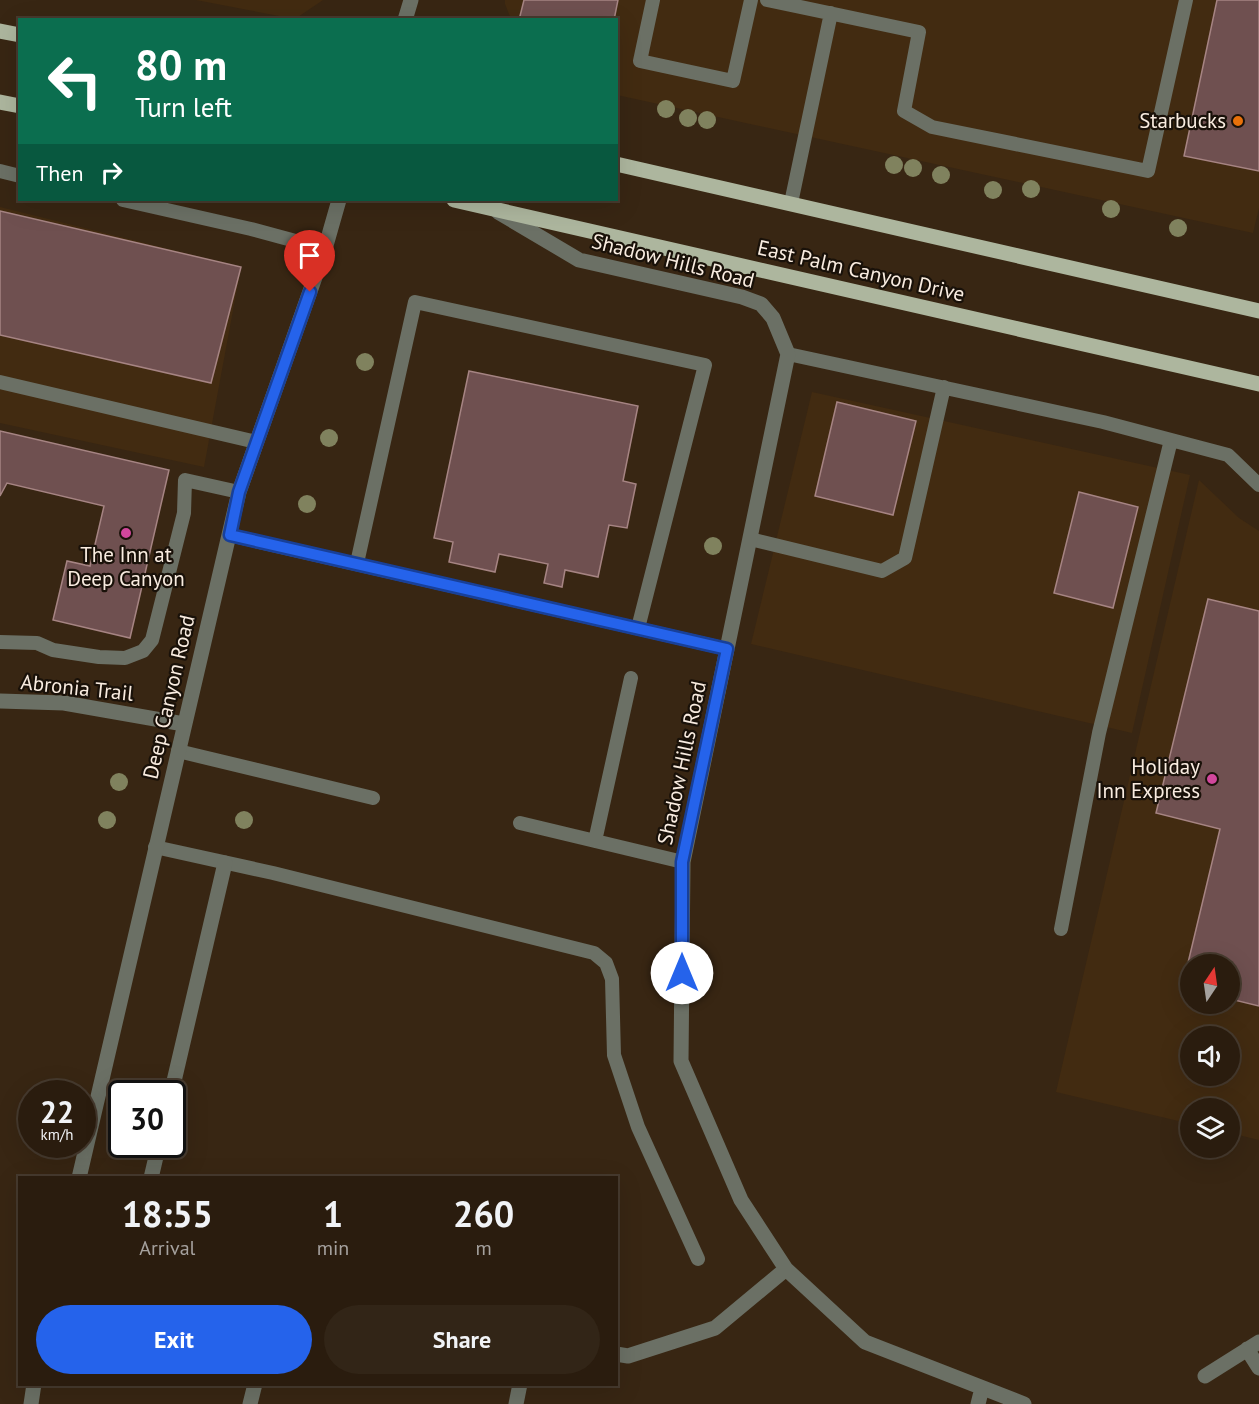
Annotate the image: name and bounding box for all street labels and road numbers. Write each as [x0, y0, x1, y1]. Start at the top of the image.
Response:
street label: Shadow Hills Road [589, 227, 757, 294]
street label: East Palm Canyon Drive [755, 234, 967, 308]
street label: Deep Canyon Road [136, 612, 201, 782]
street label: Abronia Trail [19, 668, 135, 707]
street label: Shadow Hills Road [651, 678, 712, 847]

